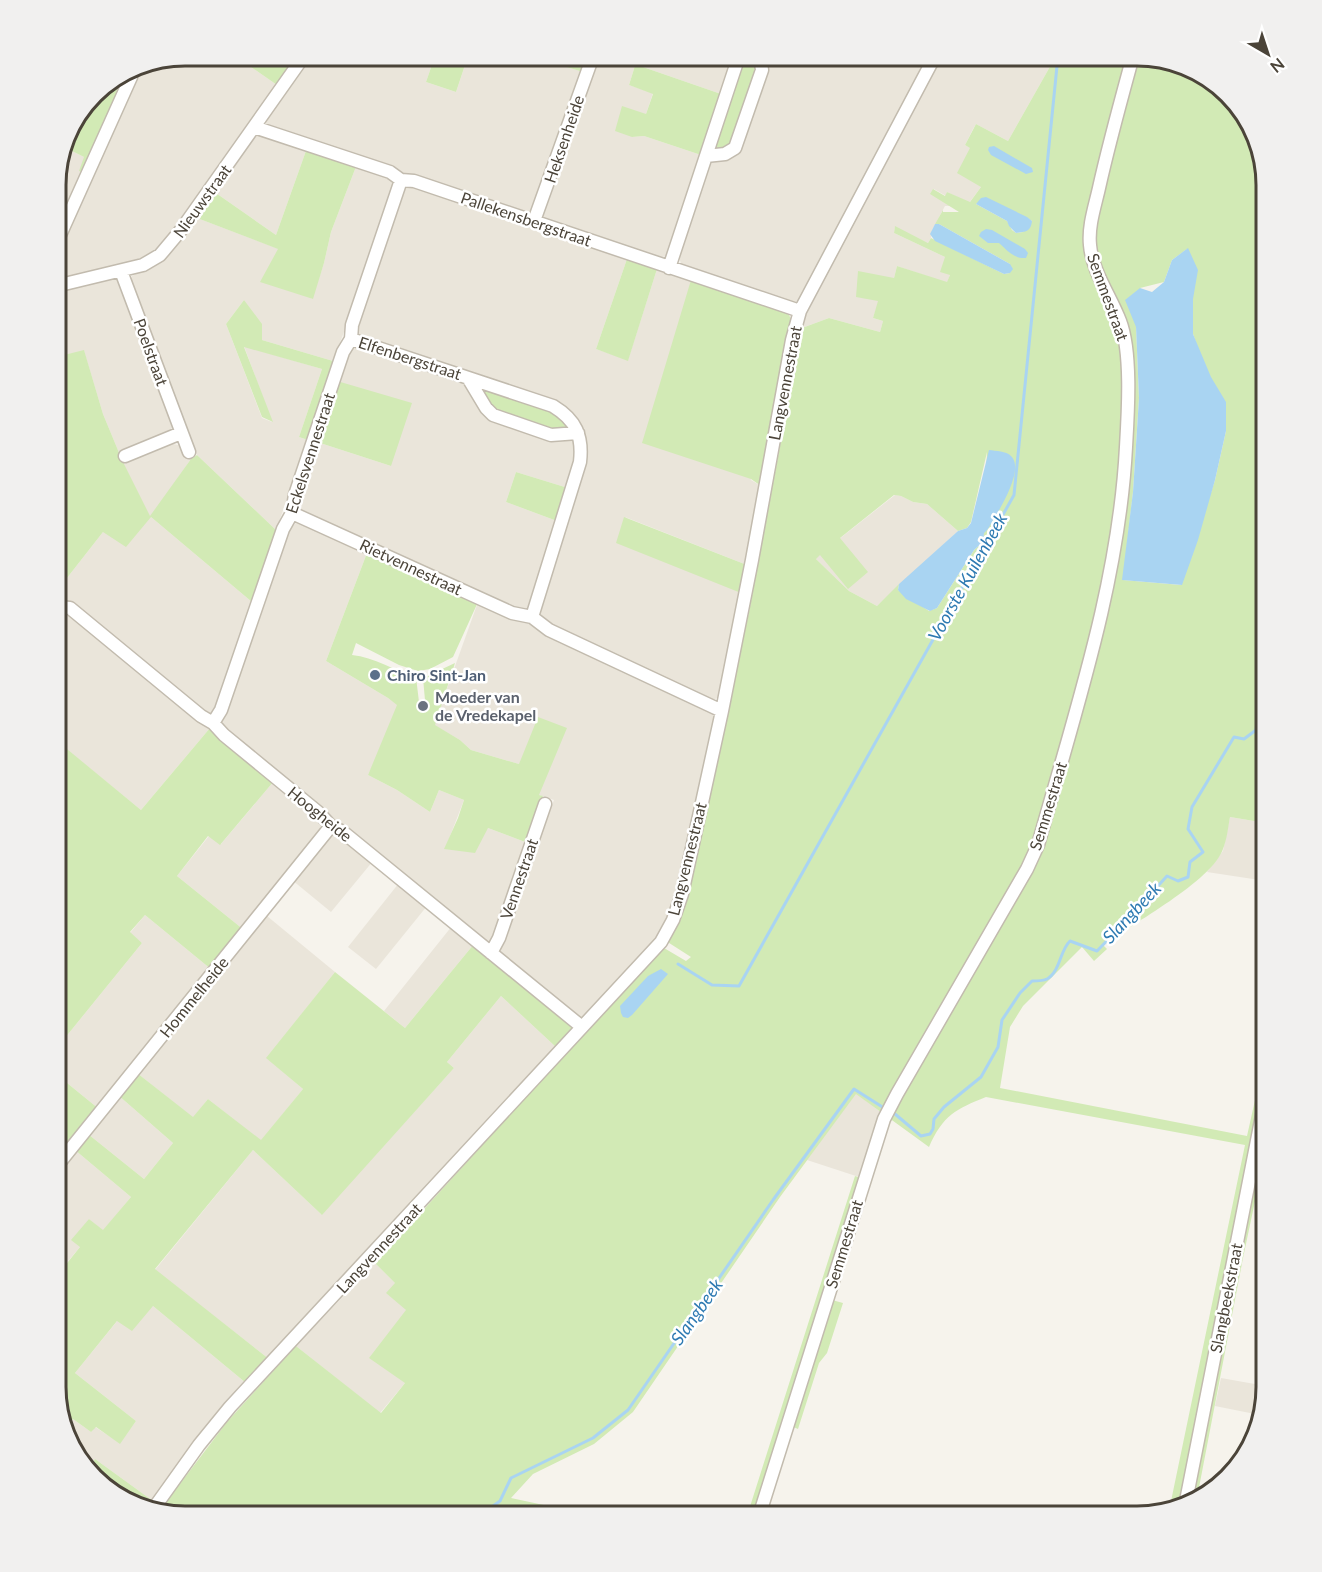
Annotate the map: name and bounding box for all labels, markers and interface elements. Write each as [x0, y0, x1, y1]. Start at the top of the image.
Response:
north arrow [1238, 24, 1298, 84]
text: N [1267, 55, 1289, 77]
street label: Heksenheide [540, 92, 587, 185]
street label: Nieuwstraat [169, 160, 235, 241]
street label: Pallekensbergstraat [459, 187, 594, 250]
street label: Semmestraat [1084, 250, 1133, 343]
street label: Poelstraat [131, 316, 173, 388]
street label: Langvennestraat [764, 324, 805, 442]
street label: Elfenbergstraat [356, 332, 464, 383]
street label: Eckelsvennestraat [281, 390, 338, 516]
water label: Voorste Kuilenbeek [923, 508, 1012, 644]
street label: Rietvennestraat [357, 535, 466, 599]
place label: Chiro Sint-Jan [387, 665, 486, 684]
marker: Chiro Sint-Jan [368, 668, 382, 682]
place label: Moeder van de Vredekapel [435, 687, 536, 724]
marker: Moeder van de Vredekapel [416, 699, 430, 713]
street label: Semmestraat [1025, 759, 1070, 853]
street label: Hoogheide [284, 782, 356, 845]
street label: Langvennestraat [663, 800, 710, 918]
street label: Vennestraat [496, 836, 541, 922]
water label: Slangbeek [1097, 877, 1165, 948]
street label: Hommelheide [155, 953, 232, 1041]
street label: Semmestraat [821, 1197, 866, 1291]
street label: Langvennestraat [332, 1199, 425, 1297]
street label: Slangbeekstraat [1206, 1241, 1246, 1354]
water label: Slangbeek [665, 1274, 727, 1349]

